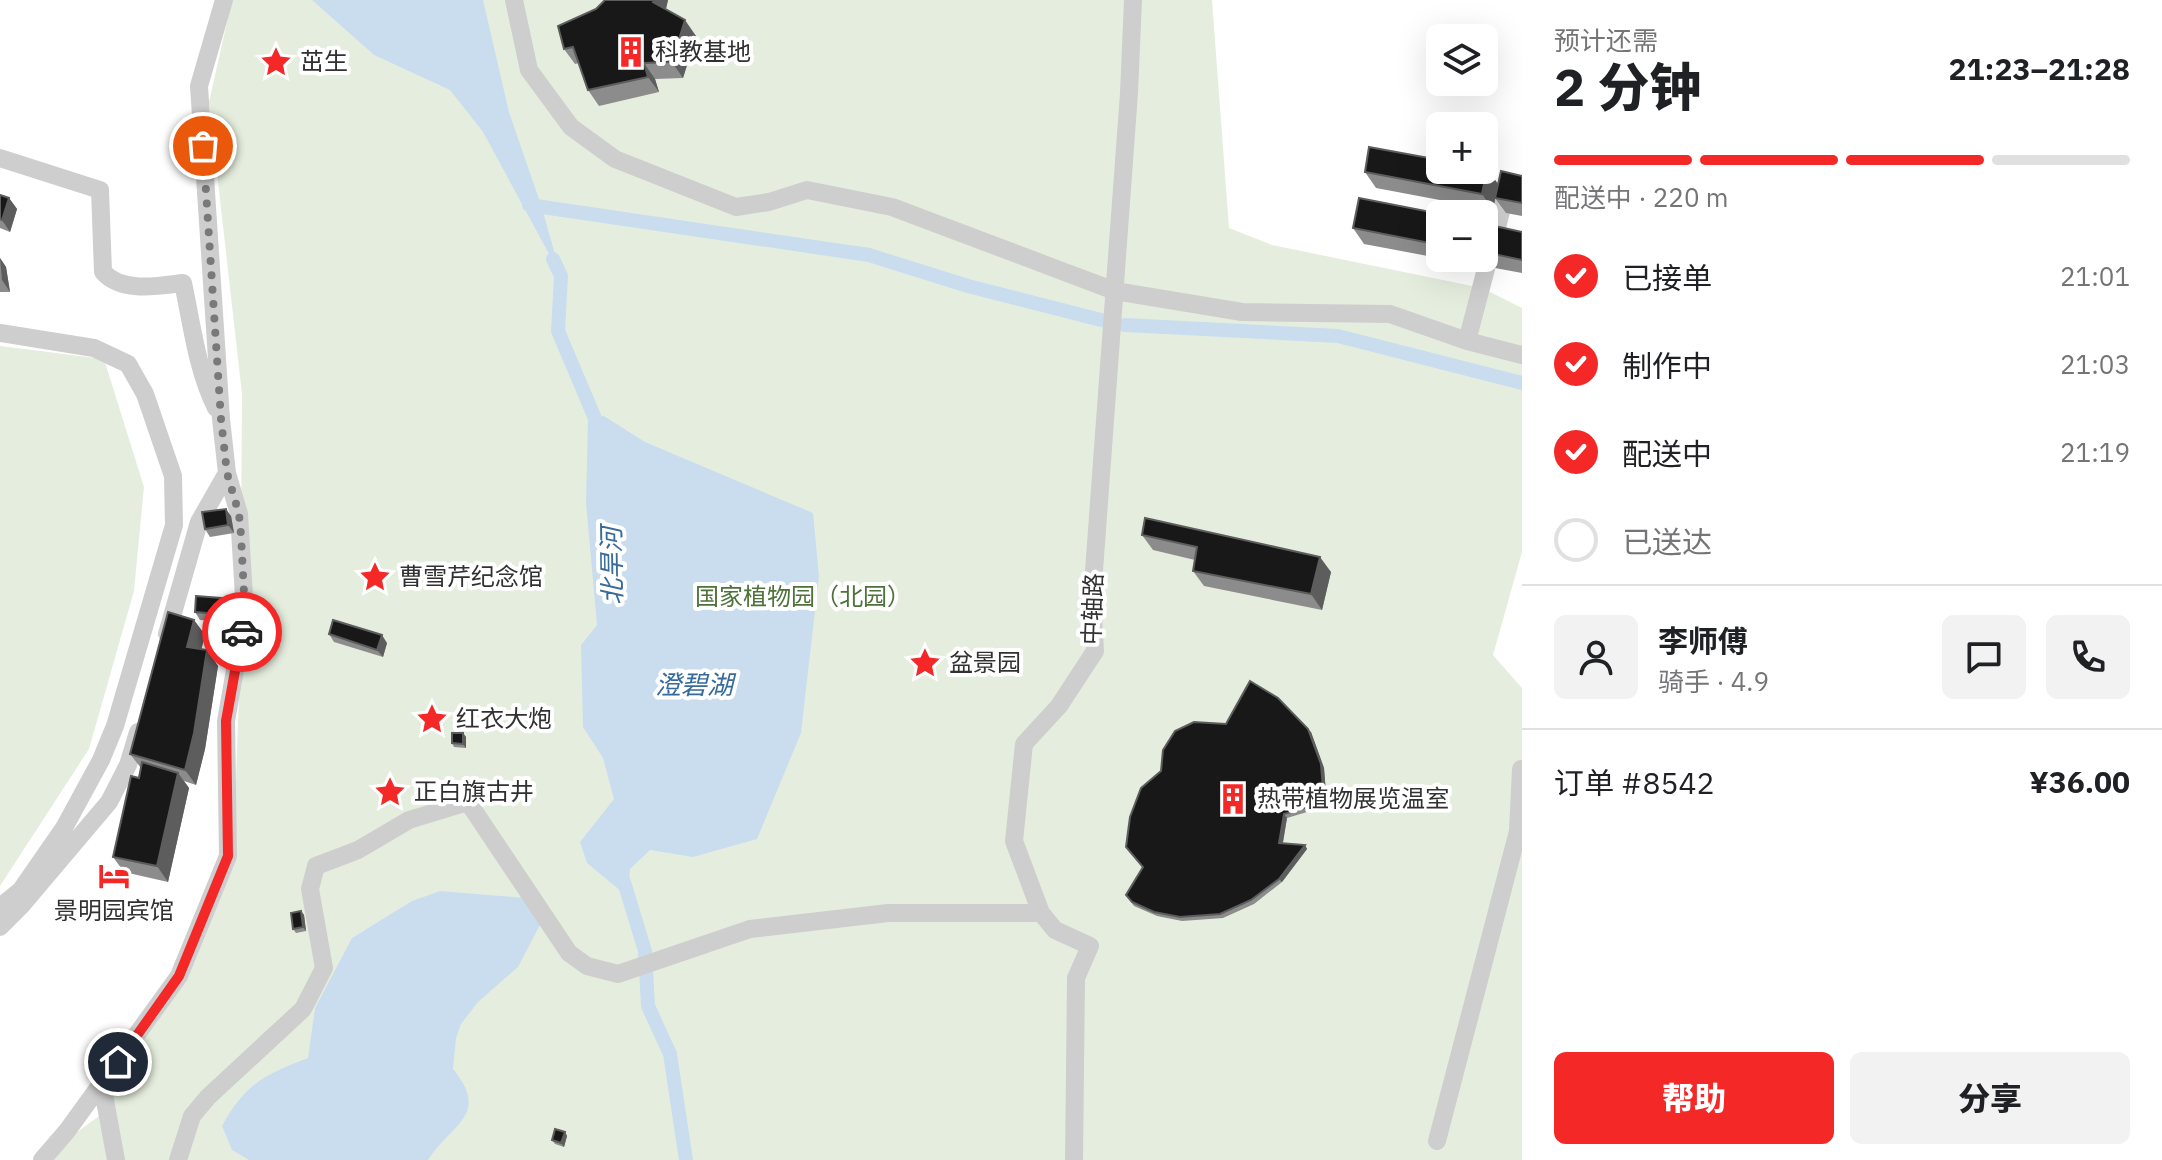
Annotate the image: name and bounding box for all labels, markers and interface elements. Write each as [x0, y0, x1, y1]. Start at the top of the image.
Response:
text: 预计还需 [1554, 23, 1658, 57]
map controls [1426, 24, 1498, 272]
button: layers [1426, 24, 1498, 96]
building icon: 科教基地 [614, 35, 648, 69]
place label: 科教基地 [655, 35, 751, 67]
place icon: 茁生 [259, 45, 293, 79]
place label: 茁生 [300, 45, 348, 77]
text: 21:23–21:28 [1949, 49, 2130, 88]
text: 2 分钟 [1554, 53, 1701, 120]
pin [169, 112, 237, 180]
button: + [1426, 112, 1498, 184]
icon: bag [181, 124, 225, 168]
text: 配送中 · 220 m [1554, 180, 1728, 214]
button: − [1426, 200, 1498, 272]
icon: check [1554, 254, 1598, 298]
text: 已接单 [1622, 258, 1712, 297]
text: 21:01 [2060, 259, 2130, 293]
icon: check [1554, 342, 1598, 386]
text: 制作中 [1622, 346, 1712, 385]
text: 21:03 [2060, 347, 2130, 381]
icon: check [1554, 430, 1598, 474]
text: 配送中 [1622, 434, 1712, 473]
text: 21:19 [2060, 435, 2130, 469]
water label: 北旱河 [593, 522, 629, 605]
text: 已送达 [1622, 522, 1712, 561]
place icon: 曹雪芹纪念馆 [358, 560, 392, 594]
place label: 曹雪芹纪念馆 [399, 560, 543, 592]
street label: 中轴路 [1075, 572, 1109, 646]
park label: 国家植物园（北园） [695, 580, 911, 612]
courier [202, 592, 282, 672]
icon: car [220, 610, 264, 654]
button: person [1554, 615, 1638, 699]
button: chat [1942, 615, 2026, 699]
button: phone [2046, 615, 2130, 699]
text: 李师傅 [1658, 621, 1748, 660]
place icon: 盆景园 [908, 646, 942, 680]
place label: 盆景园 [949, 646, 1021, 678]
text: 骑手 · 4.9 [1658, 664, 1769, 698]
water label: 澄碧湖 [655, 667, 737, 701]
place icon: 红衣大炮 [415, 702, 449, 736]
place label: 红衣大炮 [456, 702, 552, 734]
text: ¥36.00 [2029, 762, 2130, 801]
text: 订单 #8542 [1554, 763, 1714, 802]
place icon: 正白旗古井 [373, 775, 407, 809]
place label: 正白旗古井 [414, 775, 534, 807]
building icon: 热带植物展览温室 [1216, 782, 1250, 816]
place label: 热带植物展览温室 [1257, 782, 1449, 814]
hotel icon: 景明园宾馆 [97, 859, 131, 893]
place label: 景明园宾馆 [54, 894, 174, 926]
pin [84, 1028, 152, 1096]
icon: home [96, 1040, 140, 1084]
button: 帮助 [1554, 1052, 1834, 1144]
button: 分享 [1850, 1052, 2130, 1144]

